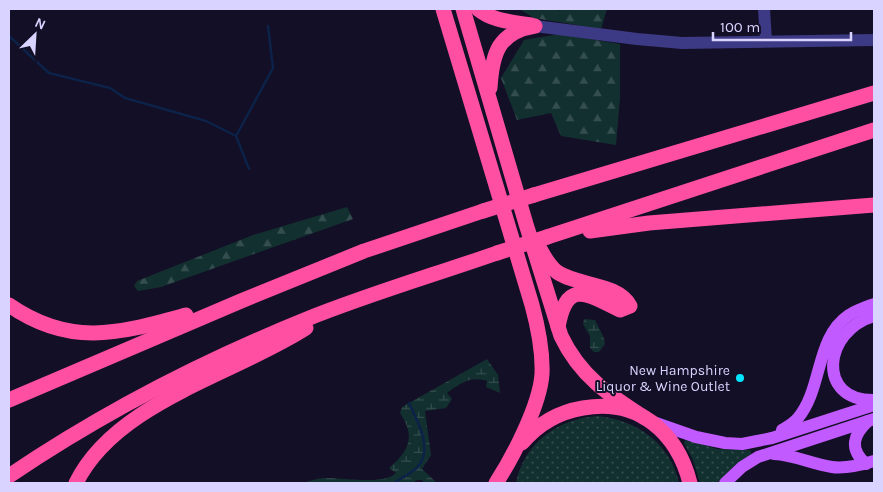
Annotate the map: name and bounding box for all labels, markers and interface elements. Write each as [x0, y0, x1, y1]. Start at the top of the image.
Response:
north arrow [10, 10, 60, 60]
scale bar [713, 10, 850, 42]
text: N [32, 14, 48, 33]
text: 100 m [720, 18, 760, 36]
place label: New Hampshire Liquor & Wine Outlet [596, 362, 730, 395]
marker: New Hampshire Liquor & Wine Outlet [734, 372, 746, 384]

